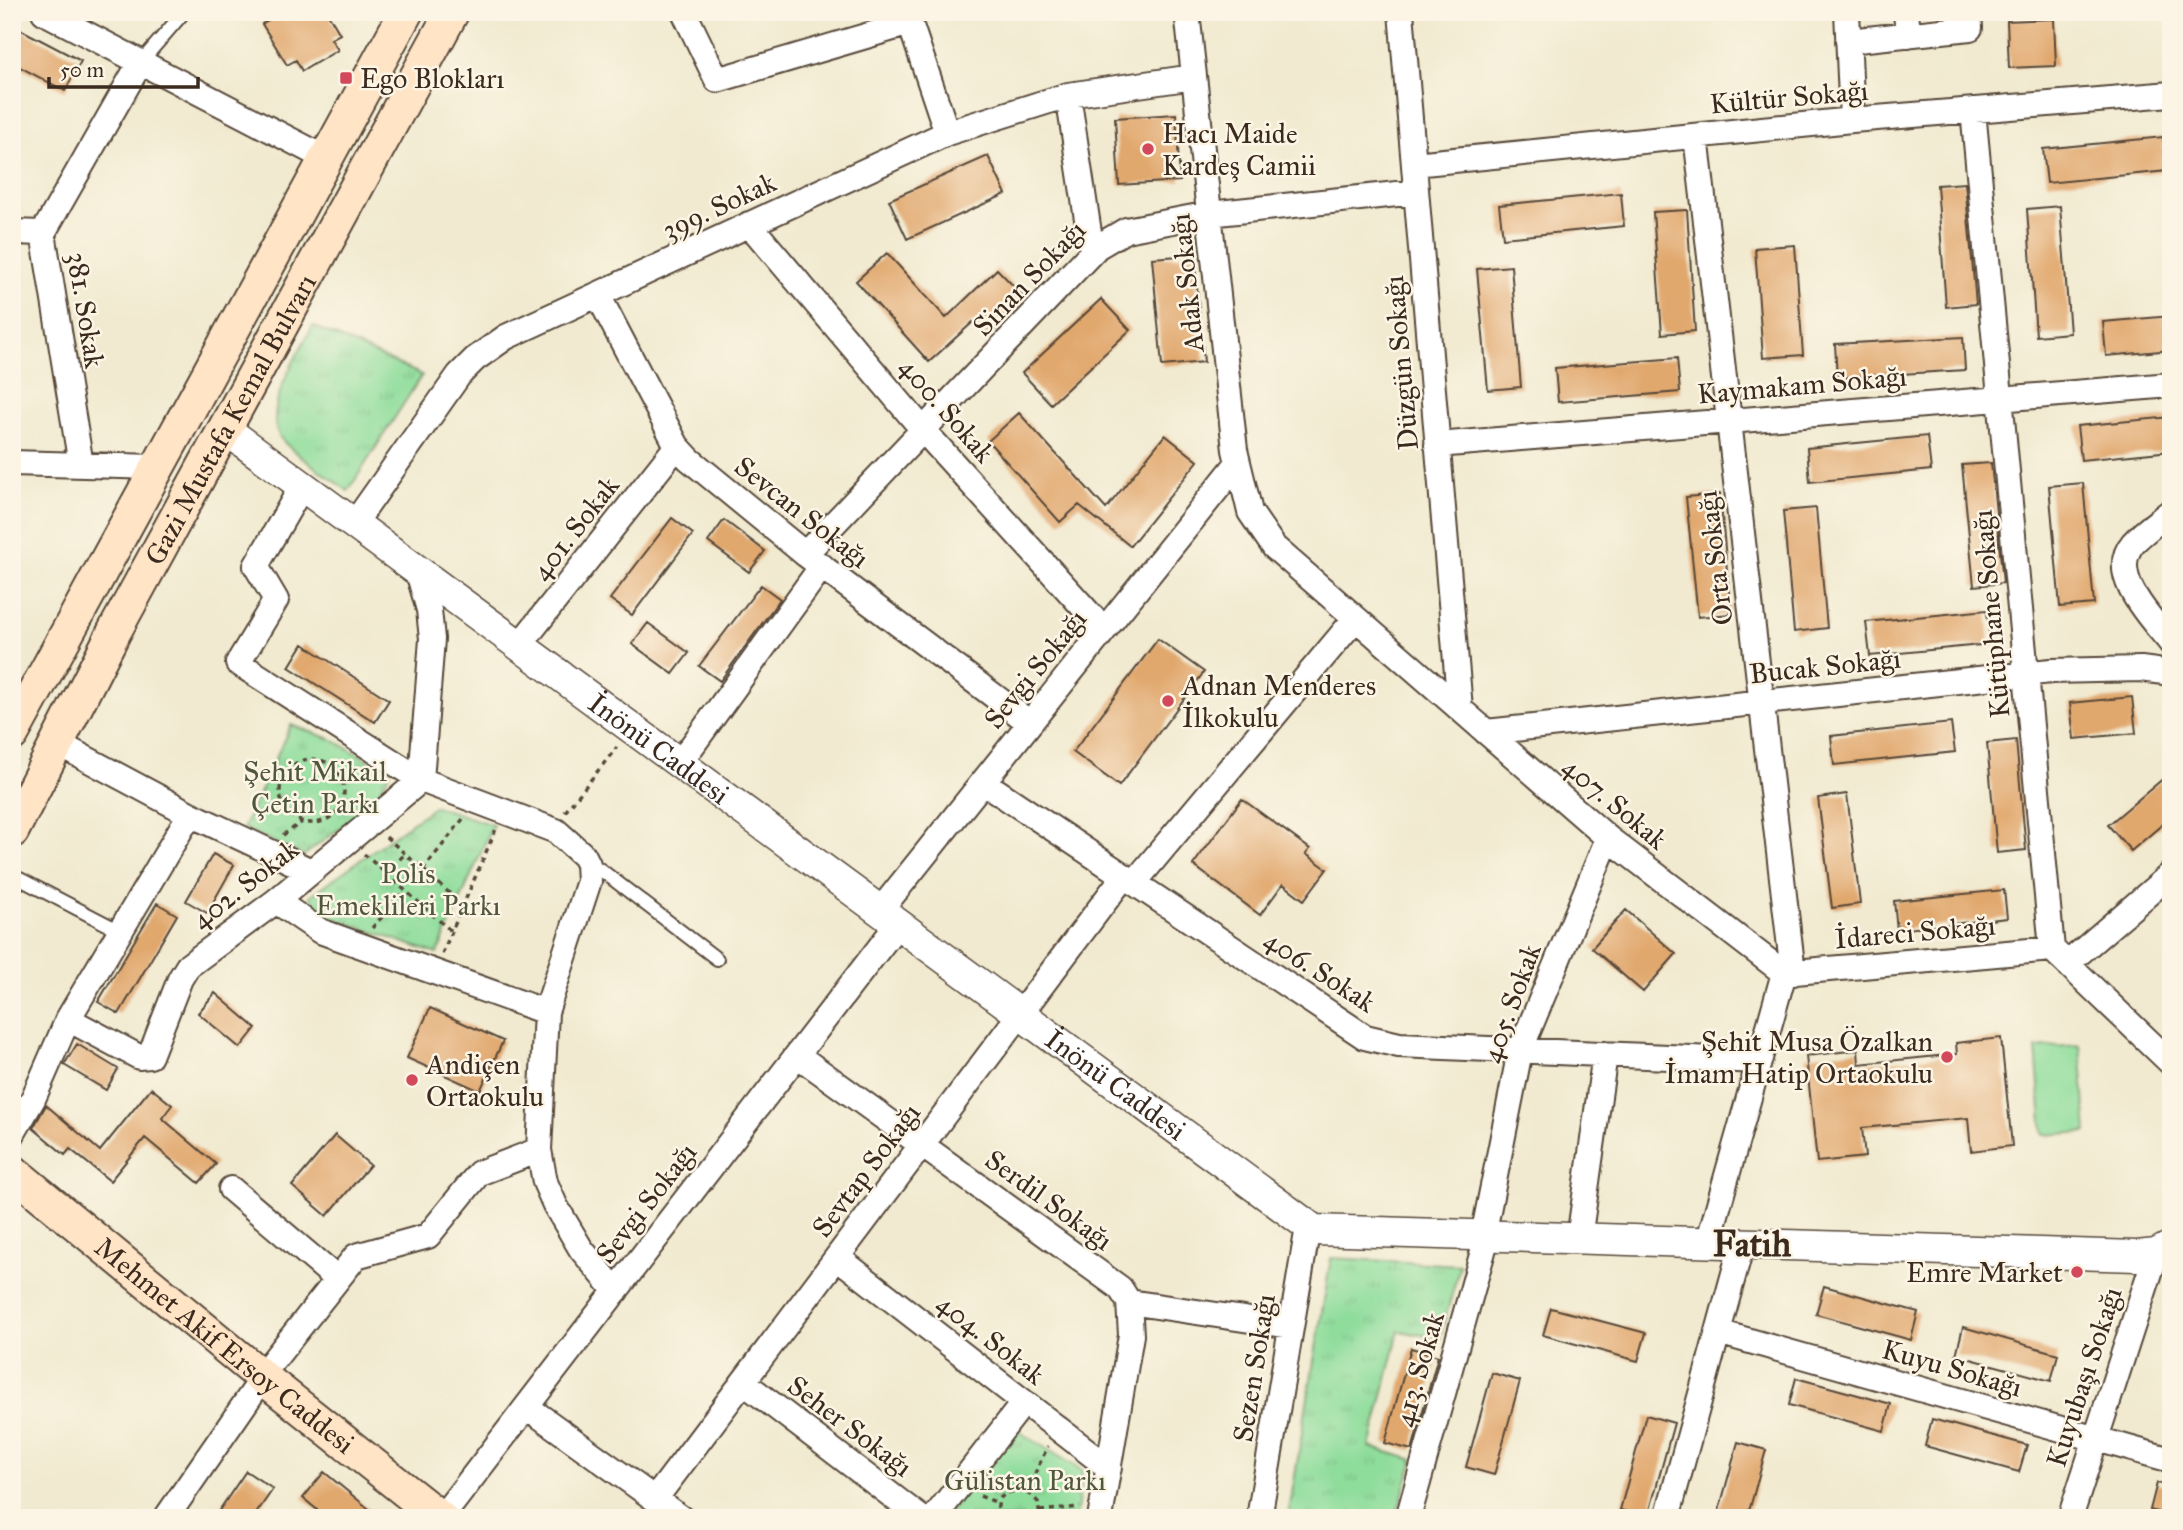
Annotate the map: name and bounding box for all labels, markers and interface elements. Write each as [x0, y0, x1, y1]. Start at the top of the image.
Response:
scale bar [49, 46, 198, 90]
text: 50 m [60, 57, 105, 83]
place label: Ego Blokları [360, 61, 505, 96]
marker: Ego Blokları [338, 70, 354, 86]
street label: Kültür Sokağı [1708, 73, 1870, 121]
place label: Hacı Maide Kardeş Camii [1162, 116, 1316, 183]
marker: Hacı Maide Kardeş Camii [1140, 141, 1156, 157]
street label: 399. Sokak [657, 165, 781, 247]
street label: Sinan Sokağı [965, 212, 1093, 343]
street label: Adak Sokağı [1162, 212, 1212, 355]
street label: 381. Sokak [60, 249, 112, 371]
street label: Gazi Mustafa Kemal Bulvarı [137, 267, 324, 571]
street label: Düzgün Sokağı [1376, 274, 1426, 452]
street label: 400. Sokak [892, 350, 1002, 470]
street label: Kaymakam Sokağı [1696, 358, 1908, 412]
street label: Sevcan Sokağı [728, 448, 877, 576]
street label: 401. Sokak [523, 469, 627, 587]
street label: Orta Sokağı [1689, 488, 1741, 627]
street label: Kütüphane Sokağı [1964, 508, 2018, 720]
street label: Sevgi Sokağı [976, 602, 1094, 736]
street label: Bucak Sokağı [1748, 641, 1903, 691]
place label: Adnan Menderes İlkokulu [1181, 668, 1376, 735]
street label: İnönü Caddesi [582, 685, 737, 812]
marker: Adnan Menderes İlkokulu [1160, 693, 1176, 709]
street label: 407. Sokak [1555, 749, 1675, 857]
park label: Şehit Mikail Çetin Parkı [243, 754, 387, 821]
street label: 402. Sokak [184, 831, 306, 937]
park label: Polis Emeklileri Parkı [315, 856, 501, 923]
street label: İdareci Sokağı [1833, 908, 1997, 956]
street label: 406. Sokak [1258, 922, 1382, 1020]
street label: 405. Sokak [1473, 939, 1549, 1067]
street label: İnönü Caddesi [1039, 1021, 1193, 1148]
place label: Şehit Musa Özalkan İmam Hatip Ortaokulu [1664, 1024, 1933, 1091]
place label: Andiçen Ortaokulu [425, 1047, 544, 1114]
marker: Şehit Musa Özalkan İmam Hatip Ortaokulu [1939, 1049, 1955, 1065]
marker: Andiçen Ortaokulu [404, 1072, 420, 1088]
street label: Sevtap Sokağı [804, 1096, 928, 1244]
street label: Sevgi Sokağı [588, 1135, 704, 1270]
street label: Serdil Sokağı [978, 1142, 1120, 1258]
district label: Fatih [1713, 1223, 1792, 1266]
street label: Mehmet Akif Ersoy Caddesi [88, 1229, 362, 1461]
place label: Emre Market [1906, 1255, 2063, 1290]
marker: Emre Market [2069, 1264, 2085, 1280]
street label: Kuyubaşı Sokağı [2038, 1282, 2130, 1472]
street label: 404. Sokak [930, 1286, 1052, 1392]
street label: Sezen Sokağı [1225, 1291, 1283, 1445]
street label: 413. Sokak [1386, 1308, 1452, 1430]
street label: Kuyu Sokağı [1878, 1331, 2026, 1405]
street label: Seher Sokağı [781, 1368, 920, 1484]
park label: Gülistan Parkı [944, 1463, 1106, 1498]

